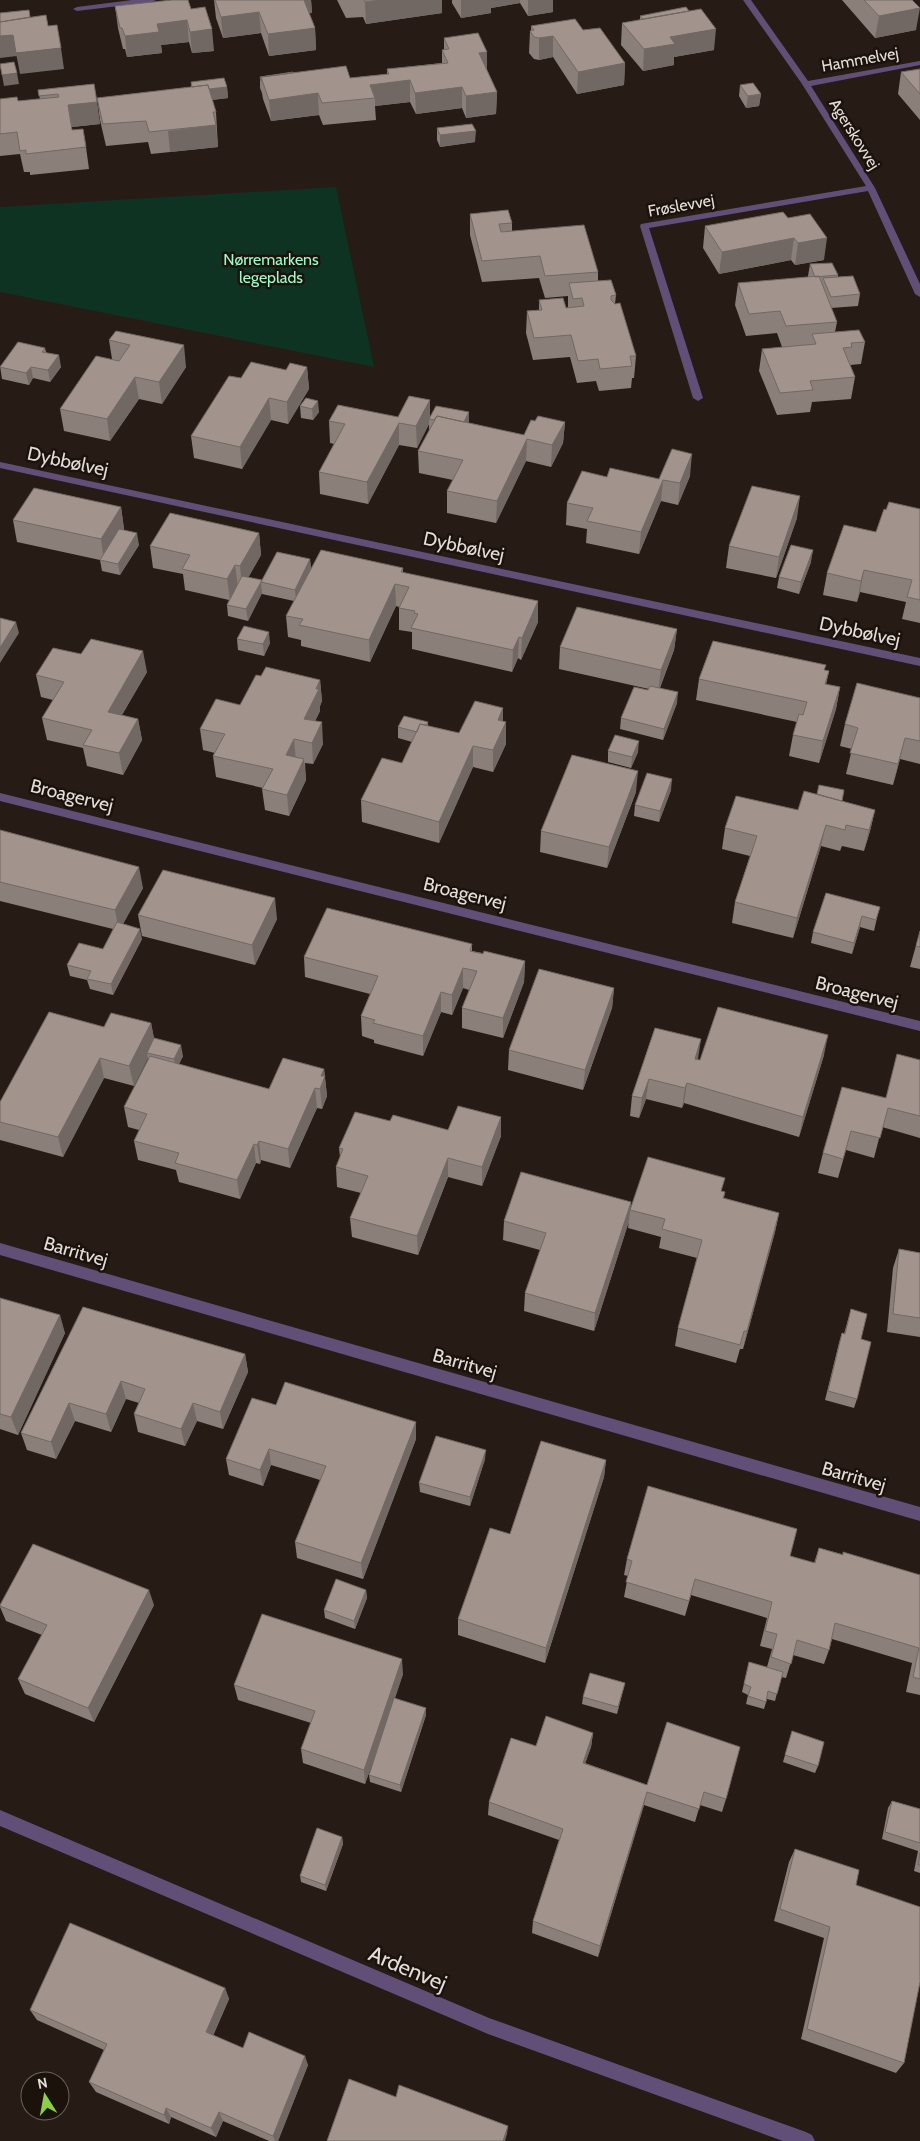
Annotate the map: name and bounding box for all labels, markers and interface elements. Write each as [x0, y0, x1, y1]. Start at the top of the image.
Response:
street label: Hammelvej [820, 43, 900, 76]
street label: Agerskovvej [825, 95, 884, 173]
street label: Frøslevvej [646, 190, 716, 221]
park label: Nørremarkens legeplads [223, 250, 319, 287]
street label: Dybbølvej [25, 442, 111, 481]
street label: Dybbølvej [421, 527, 507, 566]
street label: Dybbølvej [817, 612, 903, 651]
street label: Broagervej [28, 774, 116, 817]
street label: Broagervej [421, 872, 509, 915]
street label: Broagervej [813, 971, 901, 1014]
street label: Barritvej [41, 1231, 111, 1272]
street label: Barritvej [430, 1343, 500, 1384]
street label: Barritvej [819, 1456, 889, 1497]
street label: Ardenvej [365, 1940, 451, 1997]
north arrow [20, 2071, 70, 2121]
text: N [36, 2073, 49, 2093]

